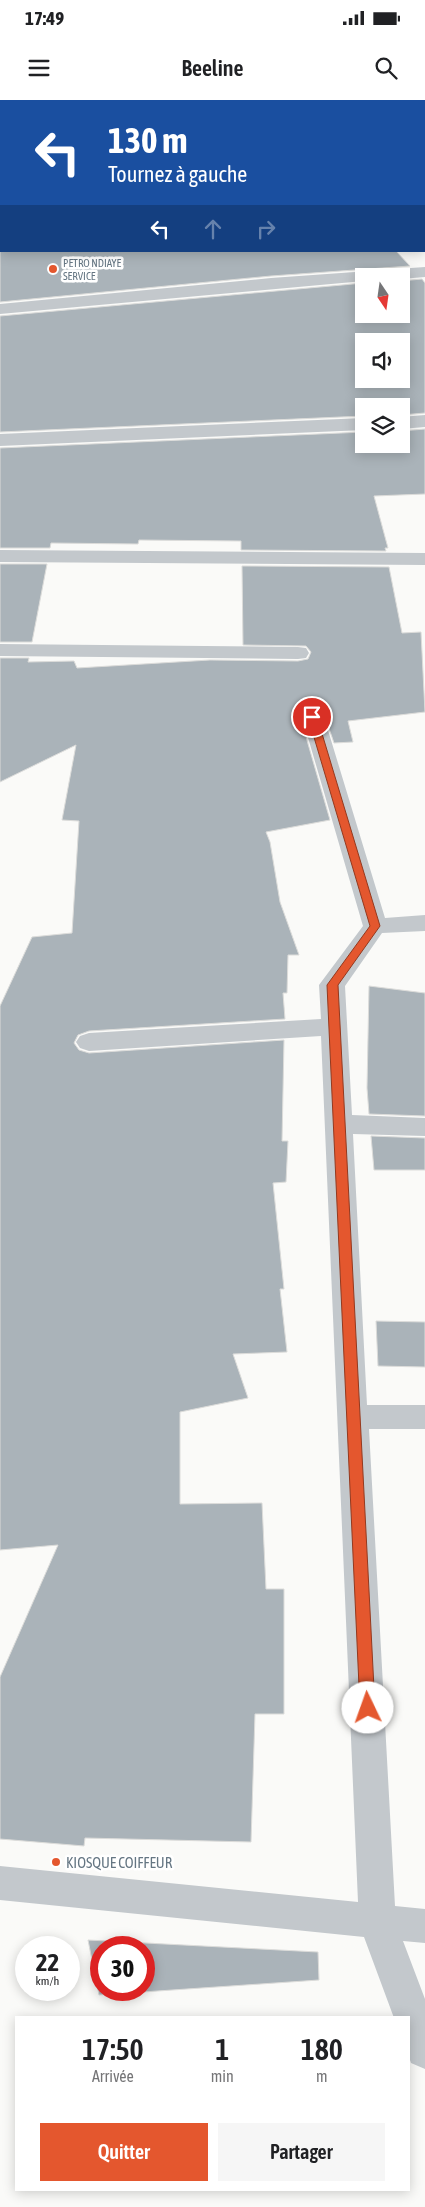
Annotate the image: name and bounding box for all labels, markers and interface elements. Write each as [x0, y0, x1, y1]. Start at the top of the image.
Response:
text: 17:49 [25, 7, 64, 29]
icon: menu [25, 54, 53, 82]
icon: search [372, 54, 400, 82]
text: Beeline [182, 55, 243, 81]
icon: left [25, 120, 90, 185]
text: 130 m [108, 120, 187, 160]
text: Tournez à gauche [108, 161, 247, 187]
icon: left [146, 215, 174, 243]
icon: ahead [199, 215, 227, 243]
icon: right [252, 215, 280, 243]
place label: PETRO NDIAYE SERVICE [63, 257, 121, 282]
marker: PETRO NDIAYE SERVICE [47, 263, 59, 275]
north arrow [355, 268, 410, 322]
map controls [355, 268, 410, 453]
button: sound [355, 333, 410, 388]
button: layers [355, 398, 410, 453]
pin [291, 696, 333, 738]
icon: arrive [298, 703, 326, 731]
position arrow [341, 1681, 393, 1733]
place label: KIOSQUE COIFFEUR [66, 1854, 173, 1871]
marker: KIOSQUE COIFFEUR [50, 1856, 62, 1868]
speed limit sign: 30 [90, 1936, 155, 2001]
text: 22 [36, 1948, 59, 1976]
text: km/h [36, 1974, 59, 1988]
text: 17:50 [82, 2032, 144, 2066]
text: 1 [215, 2032, 229, 2066]
text: 180 [301, 2032, 343, 2066]
text: Arrivée [92, 2067, 134, 2085]
text: min [211, 2067, 234, 2085]
text: m [316, 2067, 328, 2085]
button: Quitter [40, 2123, 208, 2181]
button: Partager [218, 2123, 385, 2181]

